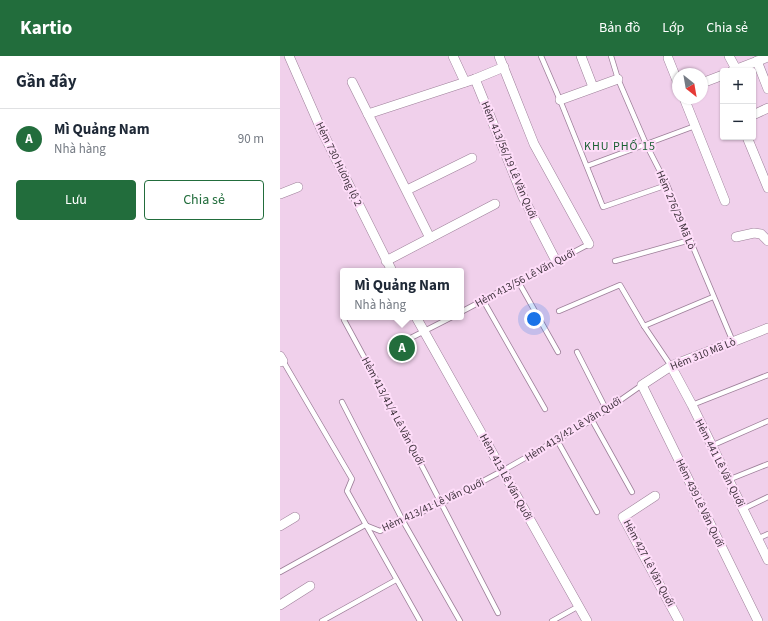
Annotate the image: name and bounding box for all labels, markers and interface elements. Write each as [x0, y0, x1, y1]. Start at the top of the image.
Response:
text: Kartio [20, 15, 72, 42]
text: Bản đồ [599, 18, 640, 38]
text: Lớp [662, 18, 684, 38]
text: Chia sẻ [706, 18, 748, 38]
north arrow [672, 68, 708, 104]
map controls [720, 68, 756, 140]
button: + [720, 68, 756, 104]
text: Gần đây [16, 70, 77, 94]
street label: Hẻm 413/56/19 Lê Văn Quới [477, 99, 541, 221]
button: − [720, 104, 756, 140]
text: Mì Quảng Nam [54, 119, 150, 140]
street label: Hẻm 730 Hương lộ 2 [312, 119, 366, 209]
text: A [25, 130, 33, 148]
text: 90 m [238, 130, 264, 148]
district label: KHU PHỐ 15 [584, 138, 656, 155]
text: Nhà hàng [54, 140, 106, 158]
street label: Hẻm 276/29 Mã Lò [653, 168, 699, 252]
button: Lưu [16, 180, 136, 220]
button: Chia sẻ [144, 180, 264, 220]
street label: Hẻm 413/56 Lê Văn Quới [472, 245, 578, 311]
popup [340, 268, 464, 320]
text: Mì Quảng Nam [354, 275, 450, 296]
text: Nhà hàng [354, 296, 406, 314]
your location [524, 309, 544, 329]
pin: A [389, 333, 415, 363]
street label: Hẻm 310 Mã Lò [668, 334, 738, 374]
street label: Hẻm 413/41/4 Lê Văn Quới [358, 354, 428, 468]
street label: Hẻm 413/42 Lê Văn Quới [522, 393, 624, 465]
street label: Hẻm 441 Lê Văn Quới [691, 417, 749, 509]
street label: Hẻm 413 Lê Văn Quới [476, 431, 536, 523]
street label: Hẻm 439 Lê Văn Quới [672, 456, 728, 550]
street label: Hẻm 413/41 Lê Văn Quới [379, 475, 487, 535]
street label: Hẻm 427 Lê Văn Quới [620, 517, 678, 609]

